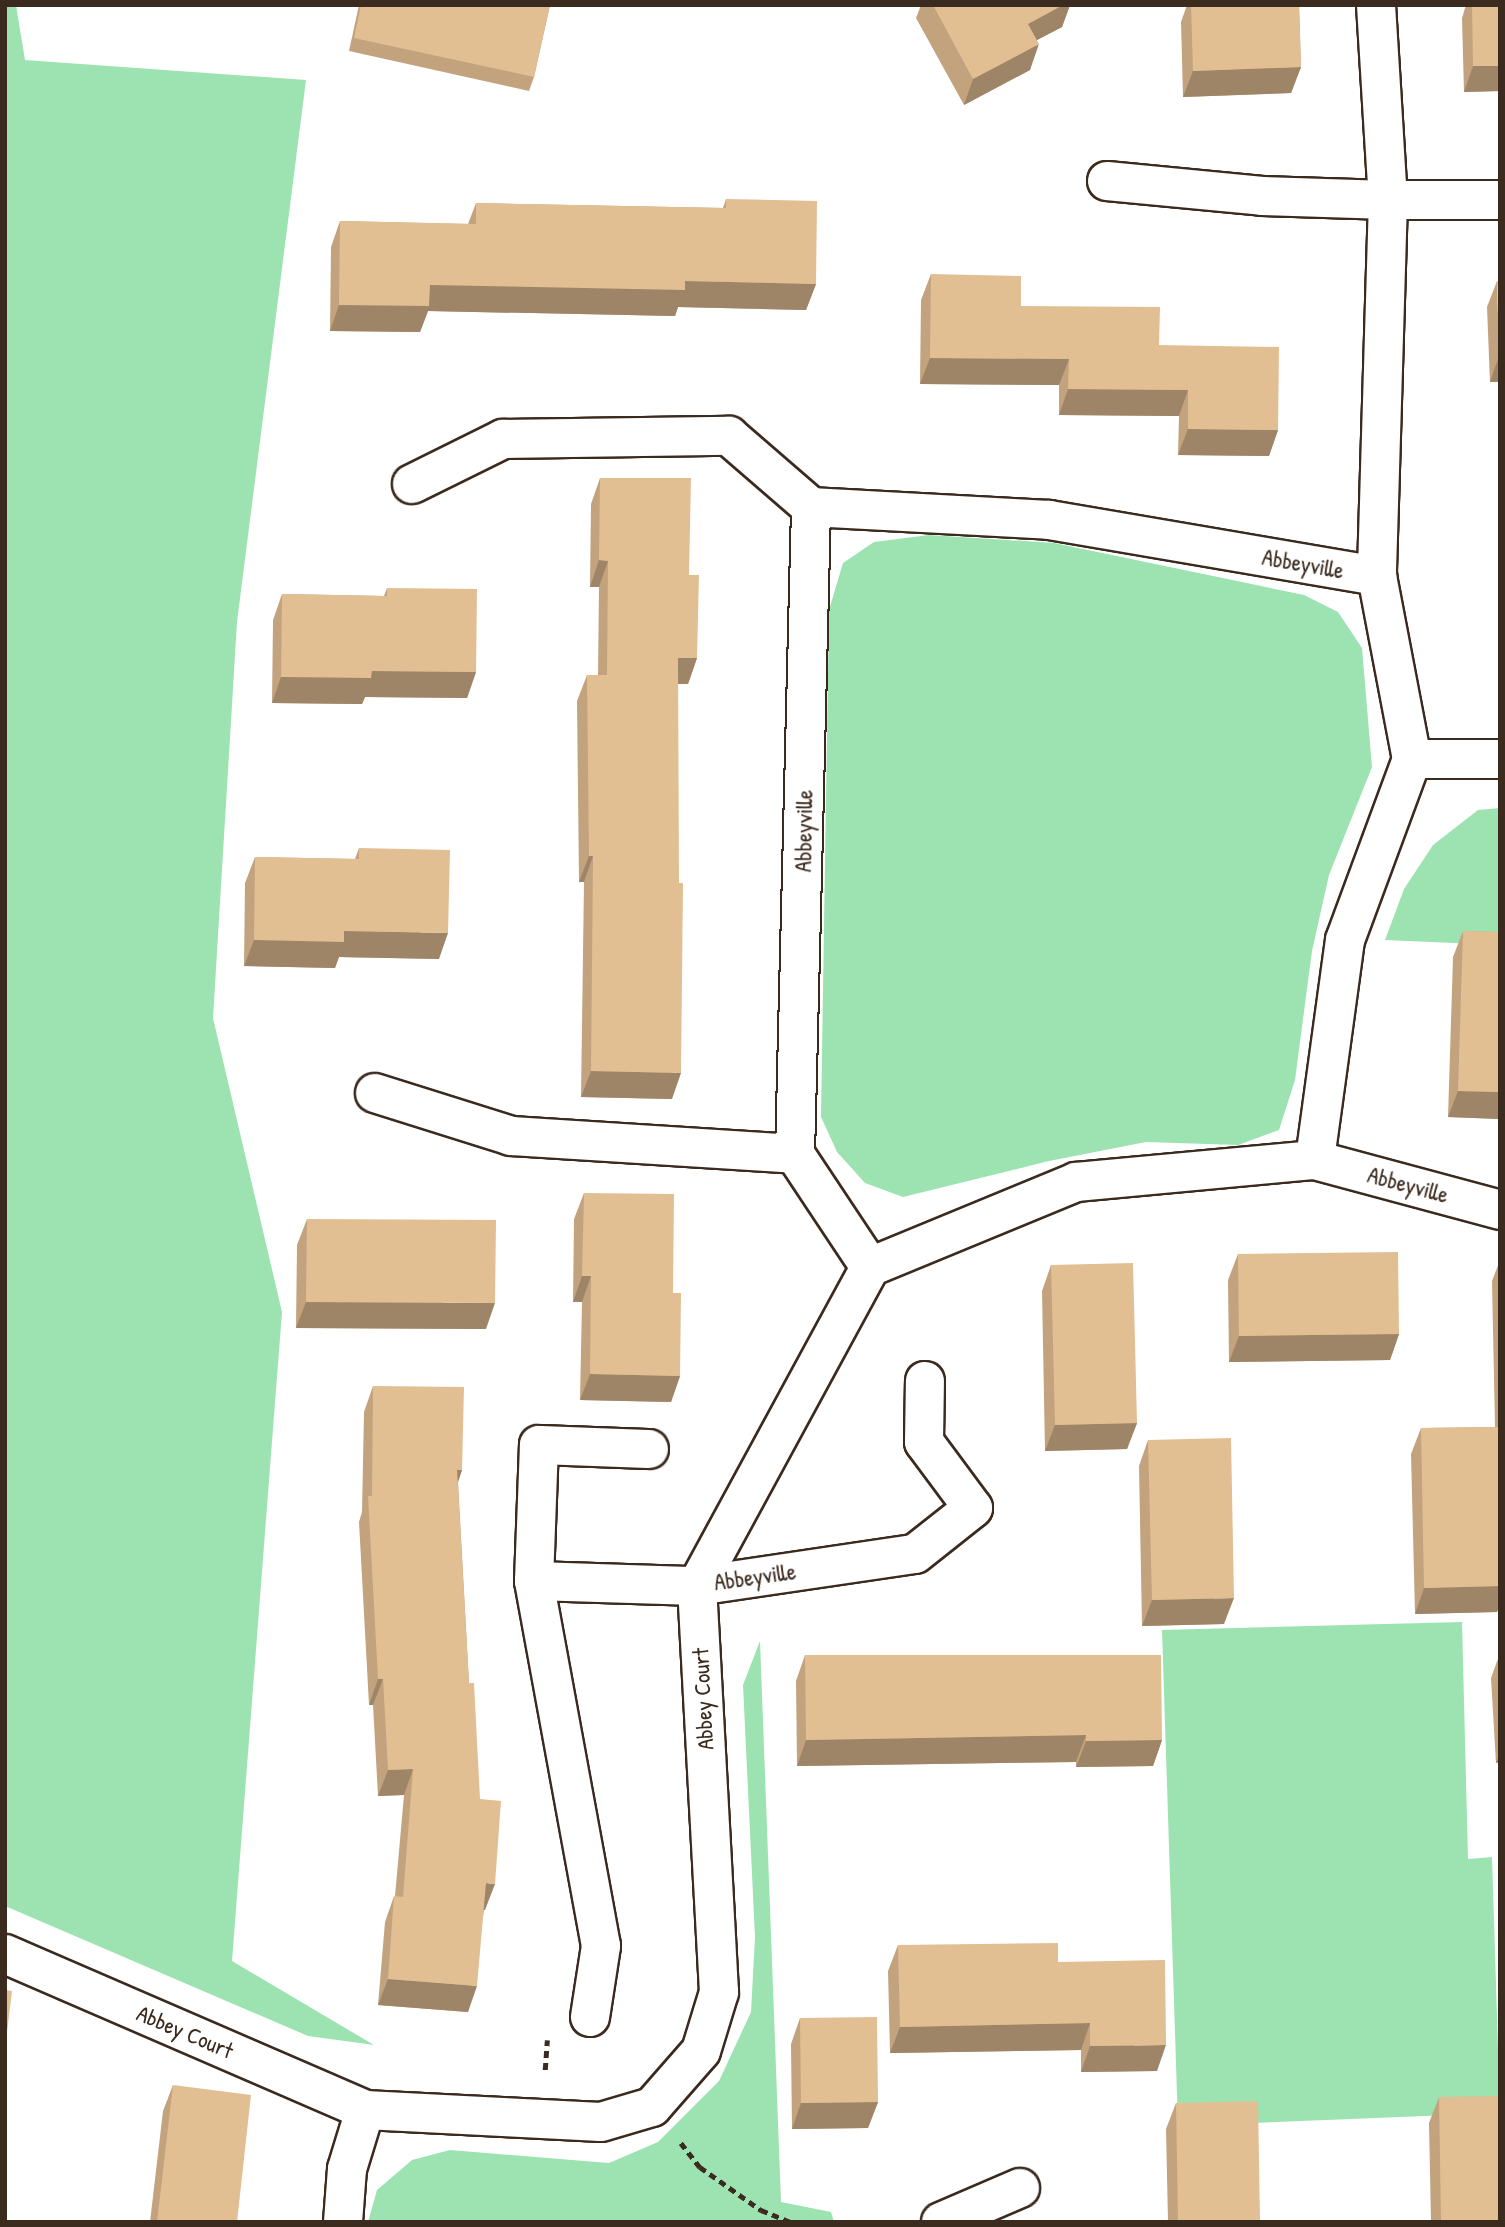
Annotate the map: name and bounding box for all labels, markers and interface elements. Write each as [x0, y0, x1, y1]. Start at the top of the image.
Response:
street label: Abbeyville [1260, 543, 1346, 585]
street label: Abbeyville [789, 790, 819, 872]
street label: Abbeyville [1365, 1161, 1451, 1209]
street label: Abbeyville [712, 1558, 798, 1596]
street label: Abbey Court [687, 1647, 719, 1751]
street label: Abbey Court [133, 1999, 237, 2065]

